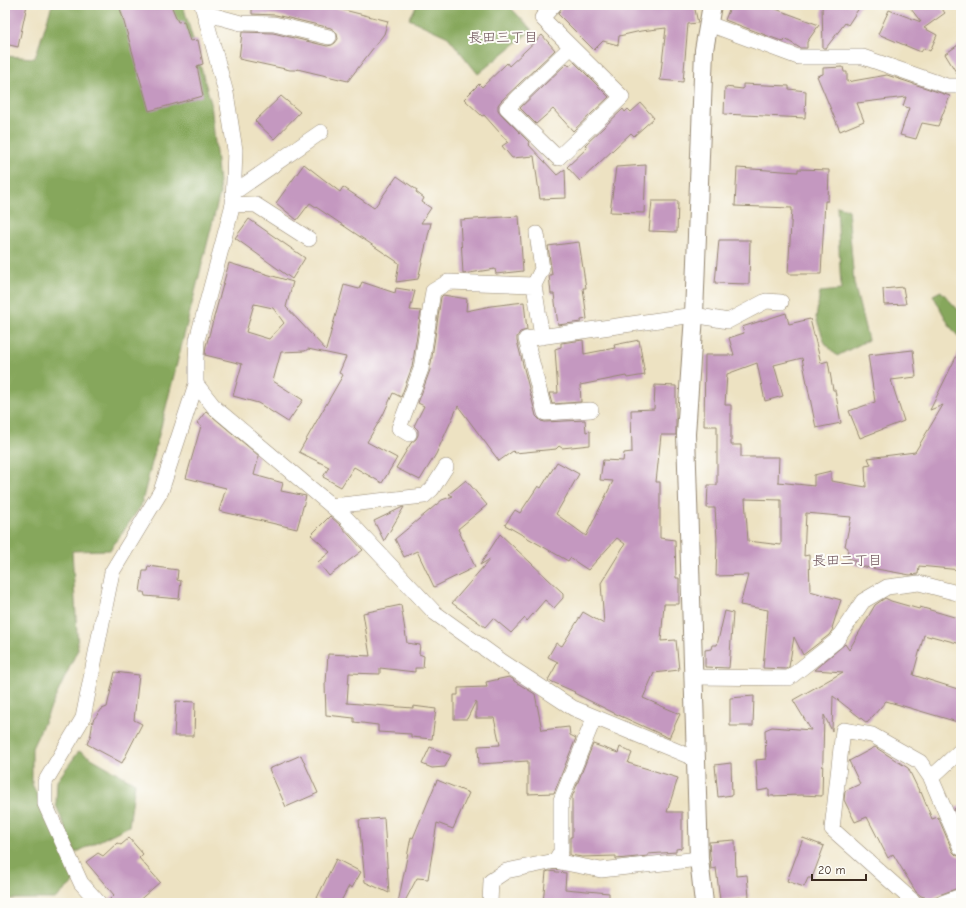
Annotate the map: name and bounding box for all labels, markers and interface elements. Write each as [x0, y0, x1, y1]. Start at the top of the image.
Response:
district label: 長田三丁目 [468, 29, 538, 46]
district label: 長田二丁目 [812, 552, 882, 569]
scale bar [812, 856, 866, 882]
text: 20 m [818, 863, 846, 877]

